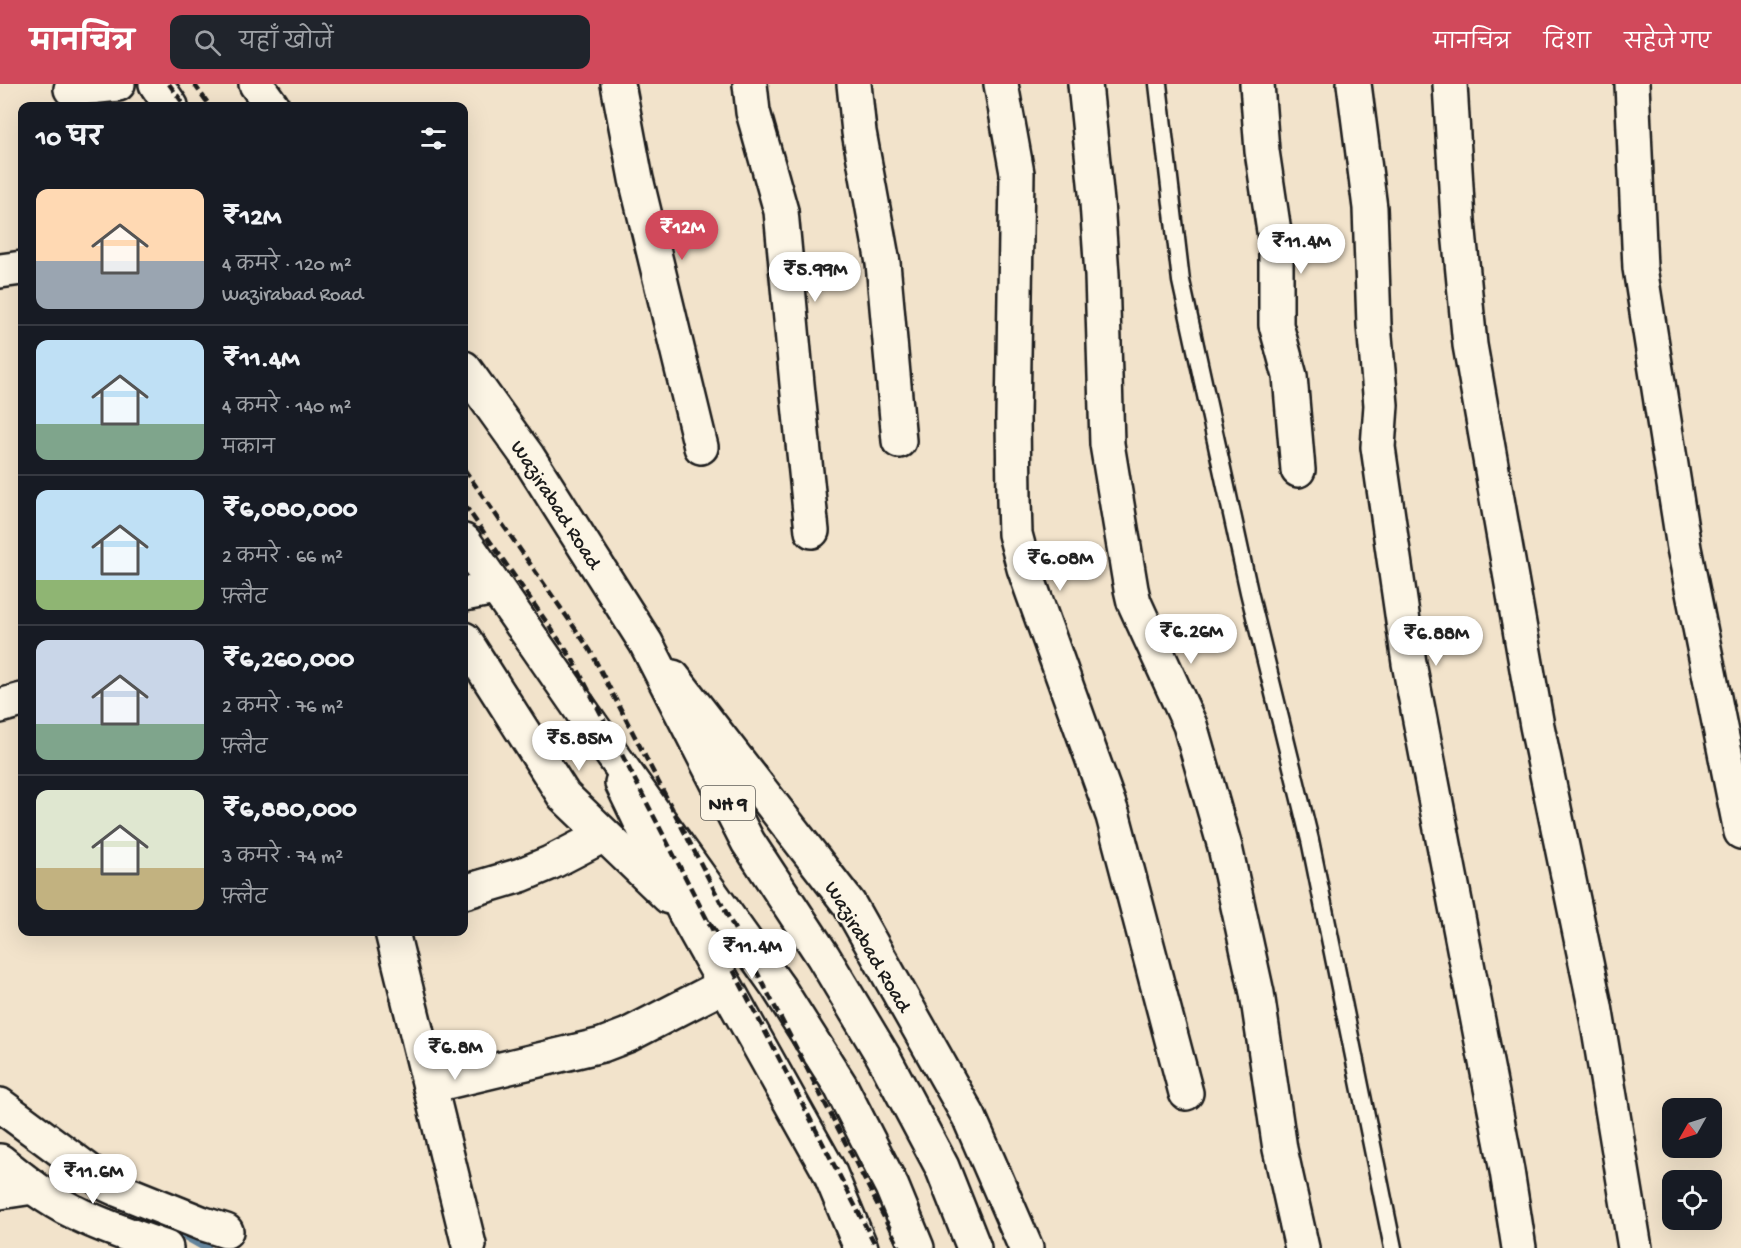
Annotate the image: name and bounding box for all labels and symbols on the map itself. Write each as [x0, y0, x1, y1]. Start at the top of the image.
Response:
pin: ₹12M [646, 210, 718, 261]
pin: ₹11.4M [1252, 224, 1350, 275]
pin: ₹5.99M [766, 252, 864, 303]
street label: Wazirabad Road [503, 437, 606, 576]
pin: ₹6.08M [1011, 541, 1109, 592]
pin: ₹6.26M [1142, 614, 1240, 665]
pin: ₹6.88M [1387, 616, 1485, 667]
pin: ₹5.85M [530, 721, 628, 772]
road number: NH 9 [701, 786, 755, 820]
street label: Wazirabad Road [817, 878, 916, 1019]
pin: ₹11.4M [703, 929, 801, 980]
pin: ₹6.8M [413, 1030, 497, 1081]
north arrow [1662, 1098, 1722, 1158]
pin: ₹11.6M [44, 1154, 142, 1205]

